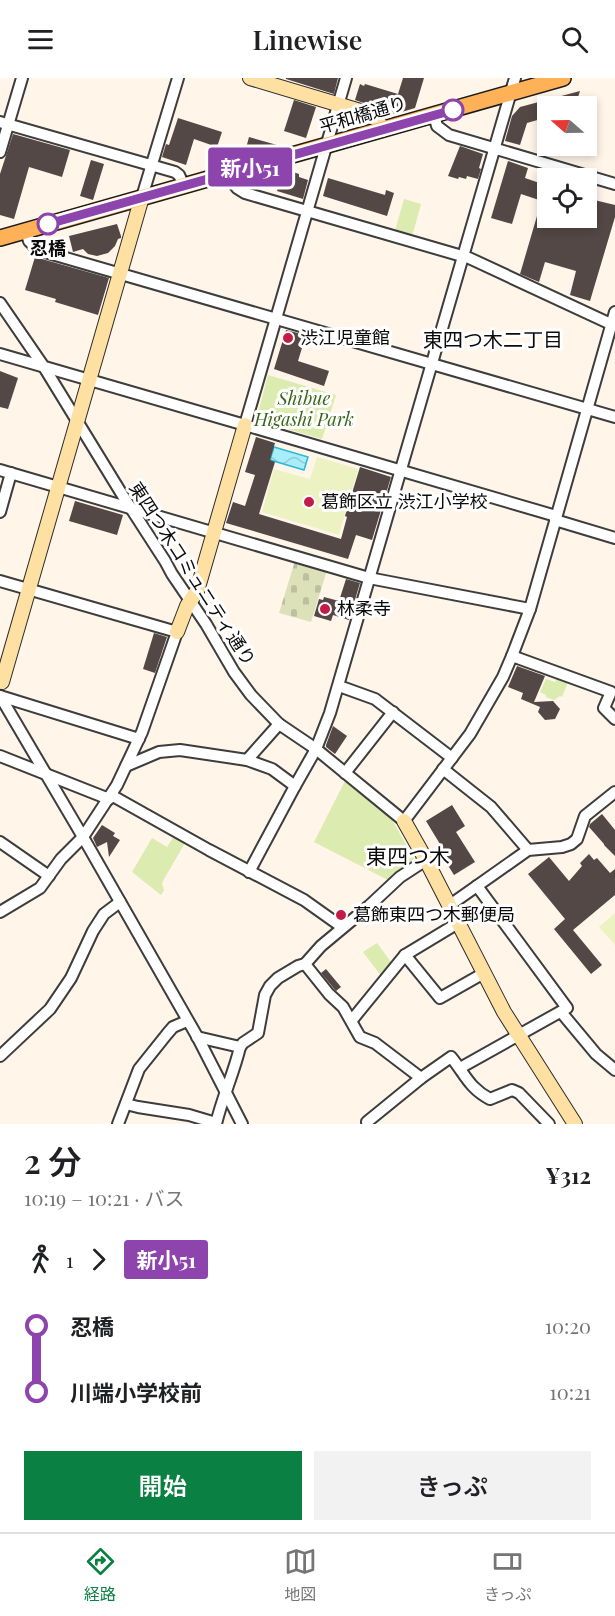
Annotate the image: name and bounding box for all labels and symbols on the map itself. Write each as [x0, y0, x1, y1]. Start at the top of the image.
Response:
street label: 平和橋通り [316, 90, 409, 138]
north arrow [537, 96, 597, 156]
unlabelled marker [442, 99, 464, 121]
line badge: 新小51 [208, 148, 292, 187]
marker: 忍橋 [37, 213, 59, 235]
place label: 忍橋 [30, 236, 66, 260]
place label: 渋江児童館 [300, 325, 390, 349]
district label: 東四つ木二丁目 [423, 325, 563, 352]
marker: 渋江児童館 [281, 331, 295, 345]
park label: Shibue Higashi Park [253, 386, 354, 431]
street label: 東四つ木コミュニティ通り [124, 477, 261, 670]
place label: 葛飾区立 渋江小学校 [321, 489, 487, 513]
marker: 葛飾区立 渋江小学校 [302, 495, 316, 509]
place label: 林柔寺 [337, 596, 391, 620]
marker: 林柔寺 [318, 602, 332, 616]
district label: 東四つ木 [366, 841, 450, 869]
place label: 葛飾東四つ木郵便局 [353, 902, 515, 926]
marker: 葛飾東四つ木郵便局 [334, 908, 348, 922]

